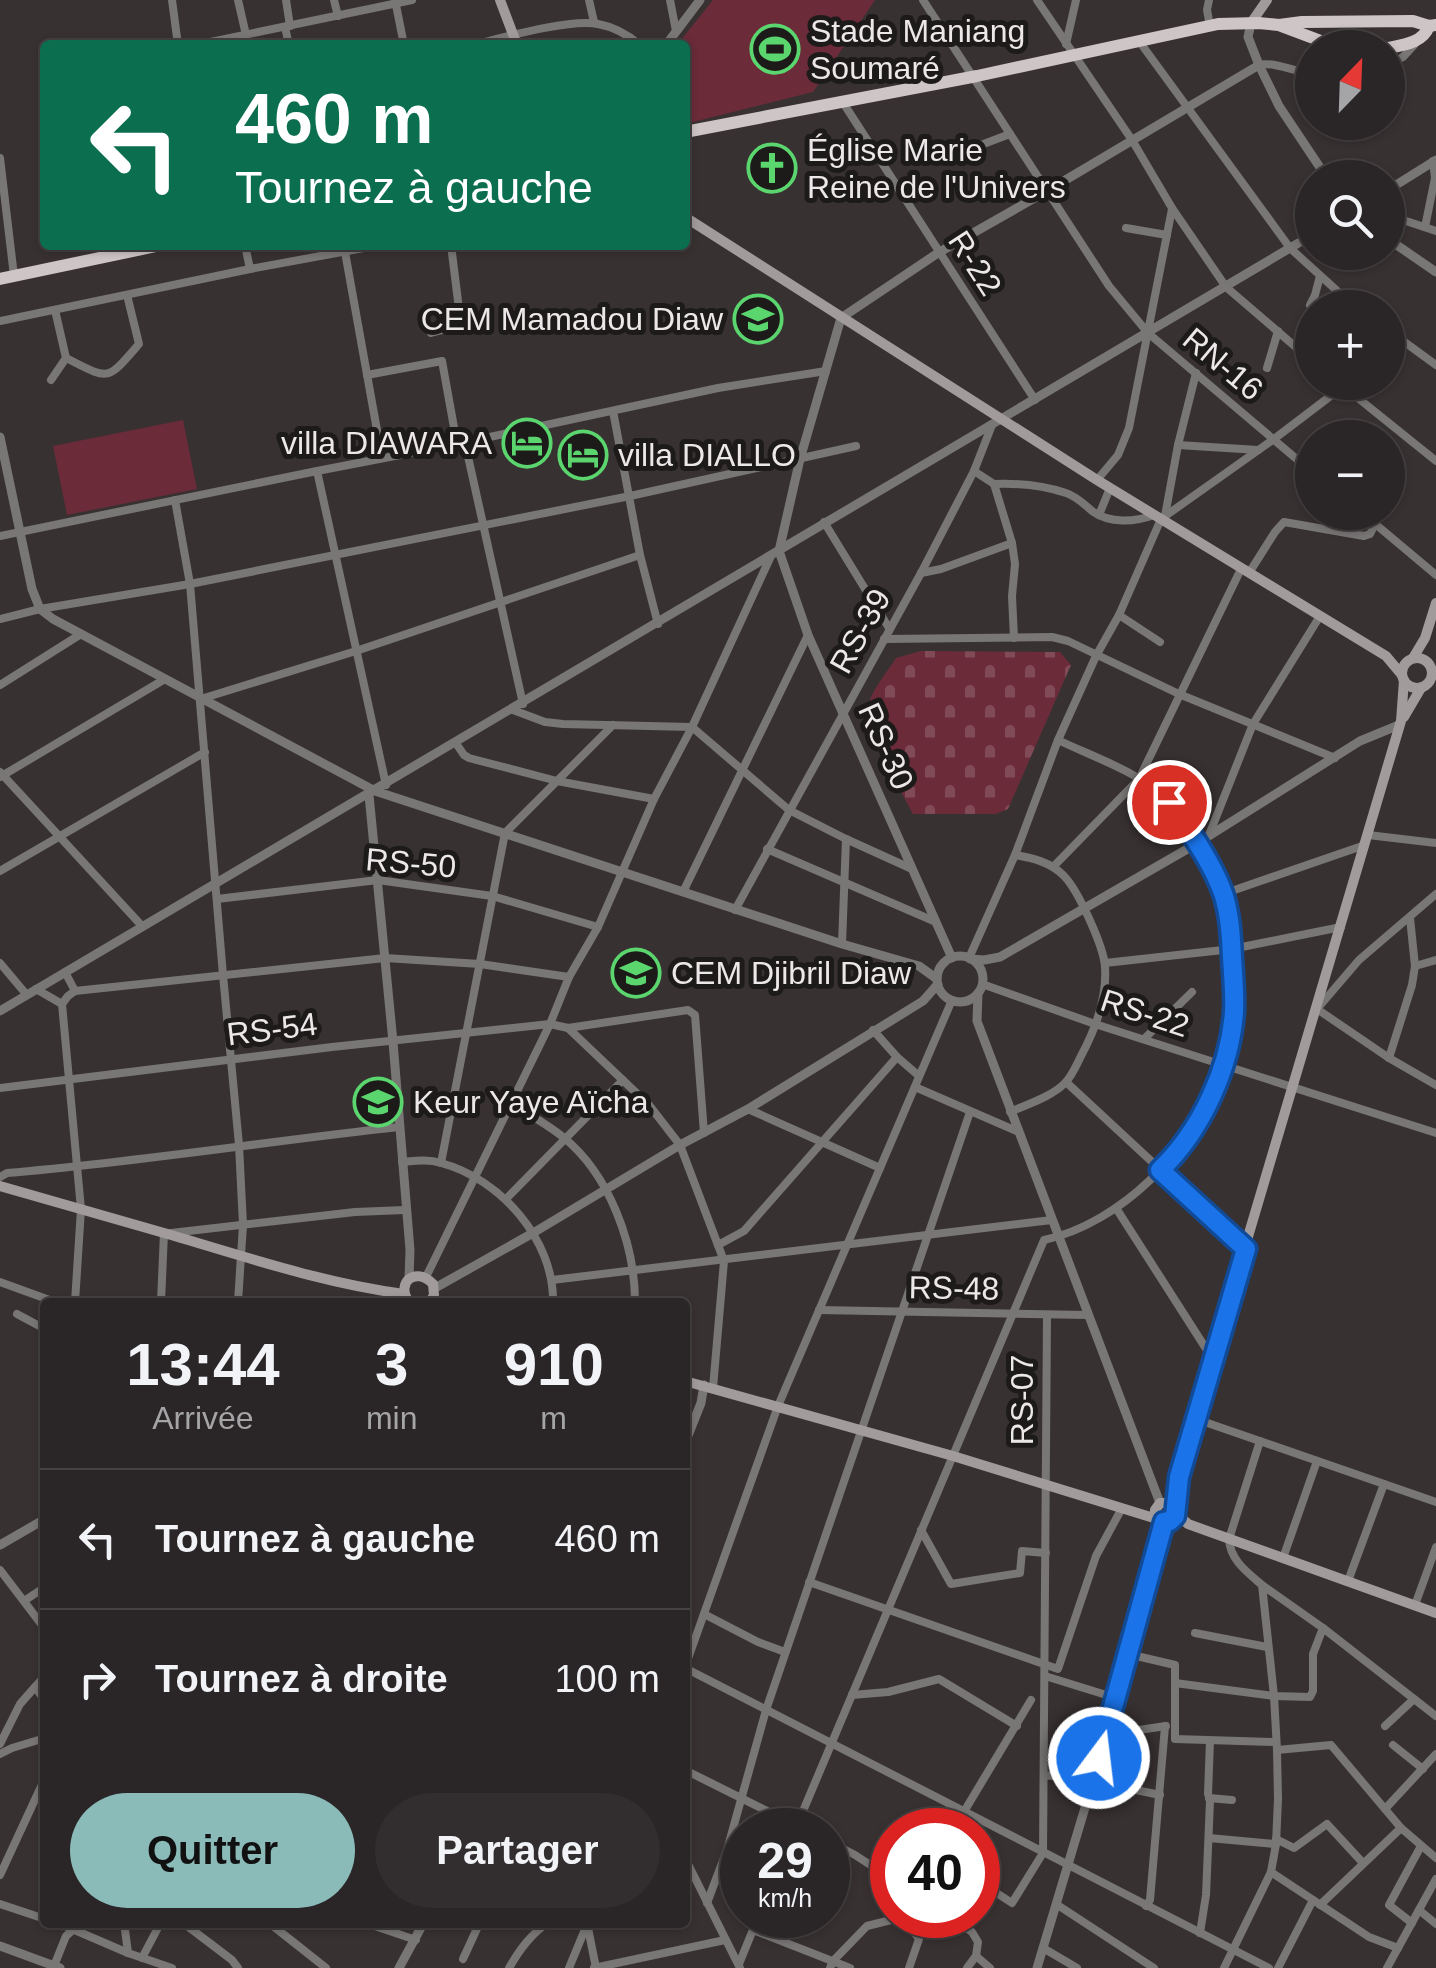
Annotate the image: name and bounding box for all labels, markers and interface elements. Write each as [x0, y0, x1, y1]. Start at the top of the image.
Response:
place label: Stade Maniang Soumaré [810, 13, 1025, 86]
sports icon: Stade Maniang Soumaré [749, 23, 801, 75]
north arrow [1295, 30, 1405, 140]
map controls [1295, 30, 1405, 530]
icon: left [70, 80, 200, 210]
text: 460 m [235, 80, 433, 158]
place label: Église Marie Reine de l'Univers [807, 132, 1066, 205]
church icon: Église Marie Reine de l'Univers [746, 142, 798, 194]
button: search [1295, 160, 1405, 270]
text: Tournez à gauche [235, 162, 593, 213]
street label: R-22 [941, 224, 1009, 302]
button: + [1295, 290, 1405, 400]
school or university icon: CEM Mamadou Diaw [732, 293, 784, 345]
place label: CEM Mamadou Diaw [421, 301, 724, 337]
street label: RN-16 [1176, 320, 1270, 408]
hotel icon: villa DIAWARA [501, 417, 553, 469]
button: − [1295, 420, 1405, 530]
place label: villa DIAWARA [281, 425, 493, 461]
hotel icon: villa DIALLO [557, 429, 609, 481]
place label: villa DIALLO [618, 437, 796, 473]
street label: RS-39 [822, 583, 898, 679]
street label: RS-30 [851, 697, 921, 795]
pin [1127, 760, 1212, 845]
icon: arrive [1142, 775, 1197, 830]
street label: RS-50 [364, 841, 458, 885]
school or university icon: CEM Djibril Diaw [610, 947, 662, 999]
place label: CEM Djibril Diaw [671, 955, 912, 991]
street label: RS-22 [1096, 982, 1194, 1044]
street label: RS-54 [225, 1006, 319, 1052]
school or university icon: Keur Yaye Aïcha [352, 1076, 404, 1128]
place label: Keur Yaye Aïcha [413, 1084, 649, 1120]
street label: RS-48 [908, 1269, 1000, 1307]
text: 13:44 [126, 1331, 280, 1398]
text: 3 [375, 1331, 408, 1398]
text: 910 [504, 1331, 604, 1398]
street label: RS-07 [1004, 1355, 1040, 1445]
text: Arrivée [152, 1400, 254, 1436]
text: min [366, 1400, 417, 1436]
text: m [540, 1400, 567, 1436]
icon: left [70, 1512, 125, 1567]
text: Tournez à gauche [155, 1518, 475, 1560]
text: 460 m [554, 1518, 660, 1560]
icon: right [70, 1652, 125, 1707]
text: Tournez à droite [155, 1658, 448, 1700]
text: 100 m [554, 1658, 660, 1700]
position arrow [1047, 1706, 1151, 1810]
button: Quitter [70, 1793, 355, 1908]
button: Partager [375, 1793, 660, 1908]
speed limit sign: 40 [870, 1808, 1000, 1938]
text: 29 [757, 1833, 813, 1889]
text: km/h [758, 1884, 812, 1912]

